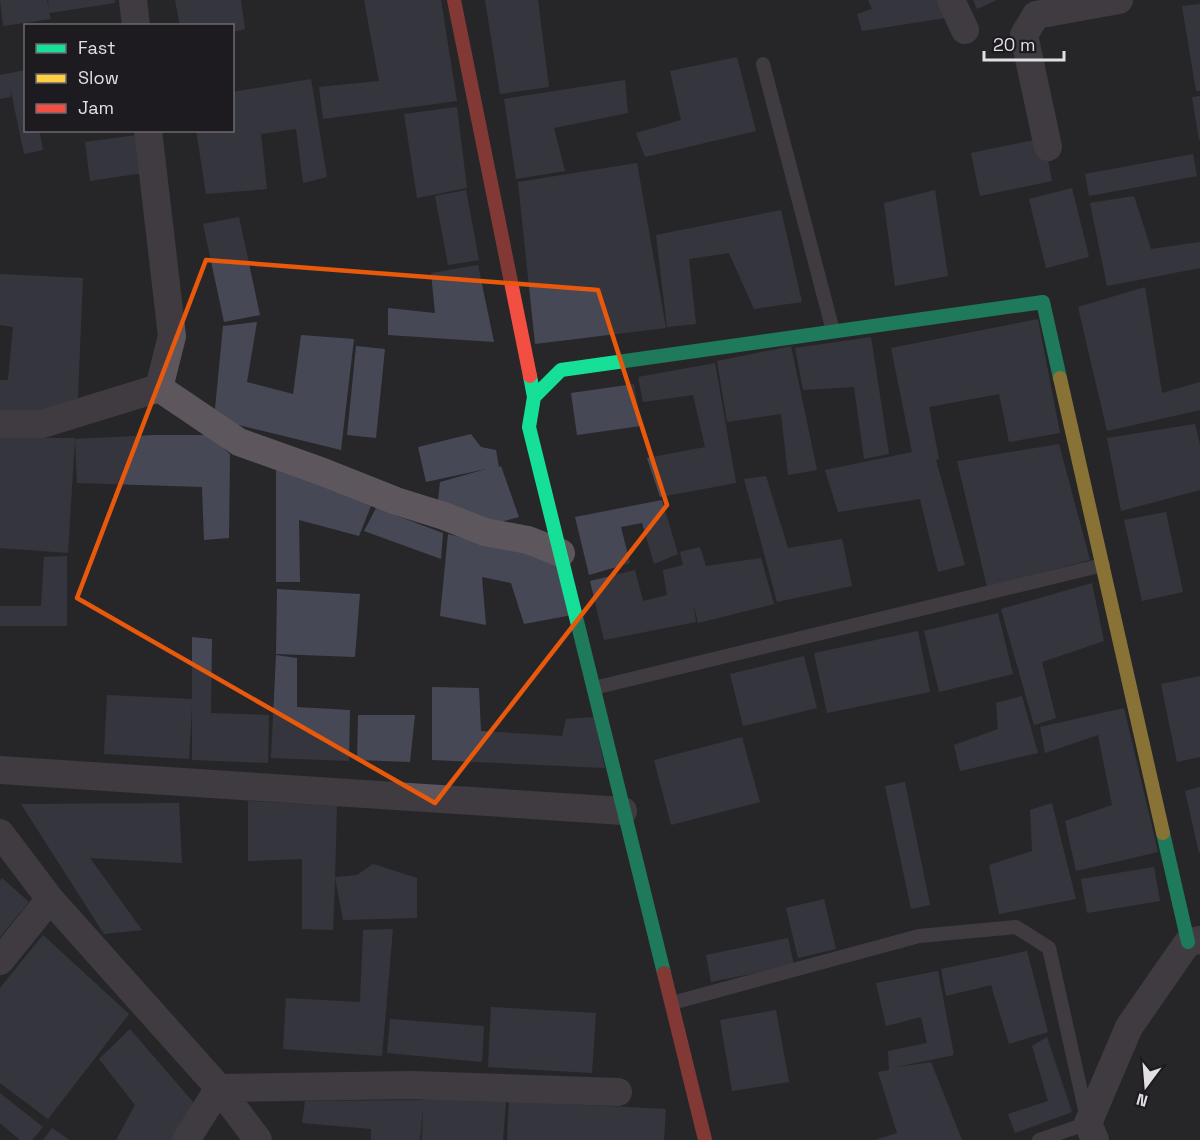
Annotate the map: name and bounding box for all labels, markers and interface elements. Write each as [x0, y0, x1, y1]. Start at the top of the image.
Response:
legend [24, 24, 234, 132]
scale bar [984, 24, 1064, 62]
text: 20 m [993, 33, 1036, 56]
text: Fast [78, 36, 115, 59]
text: Slow [78, 66, 119, 89]
text: Jam [78, 96, 114, 119]
north arrow [1116, 1056, 1176, 1116]
text: N [1134, 1088, 1150, 1112]

